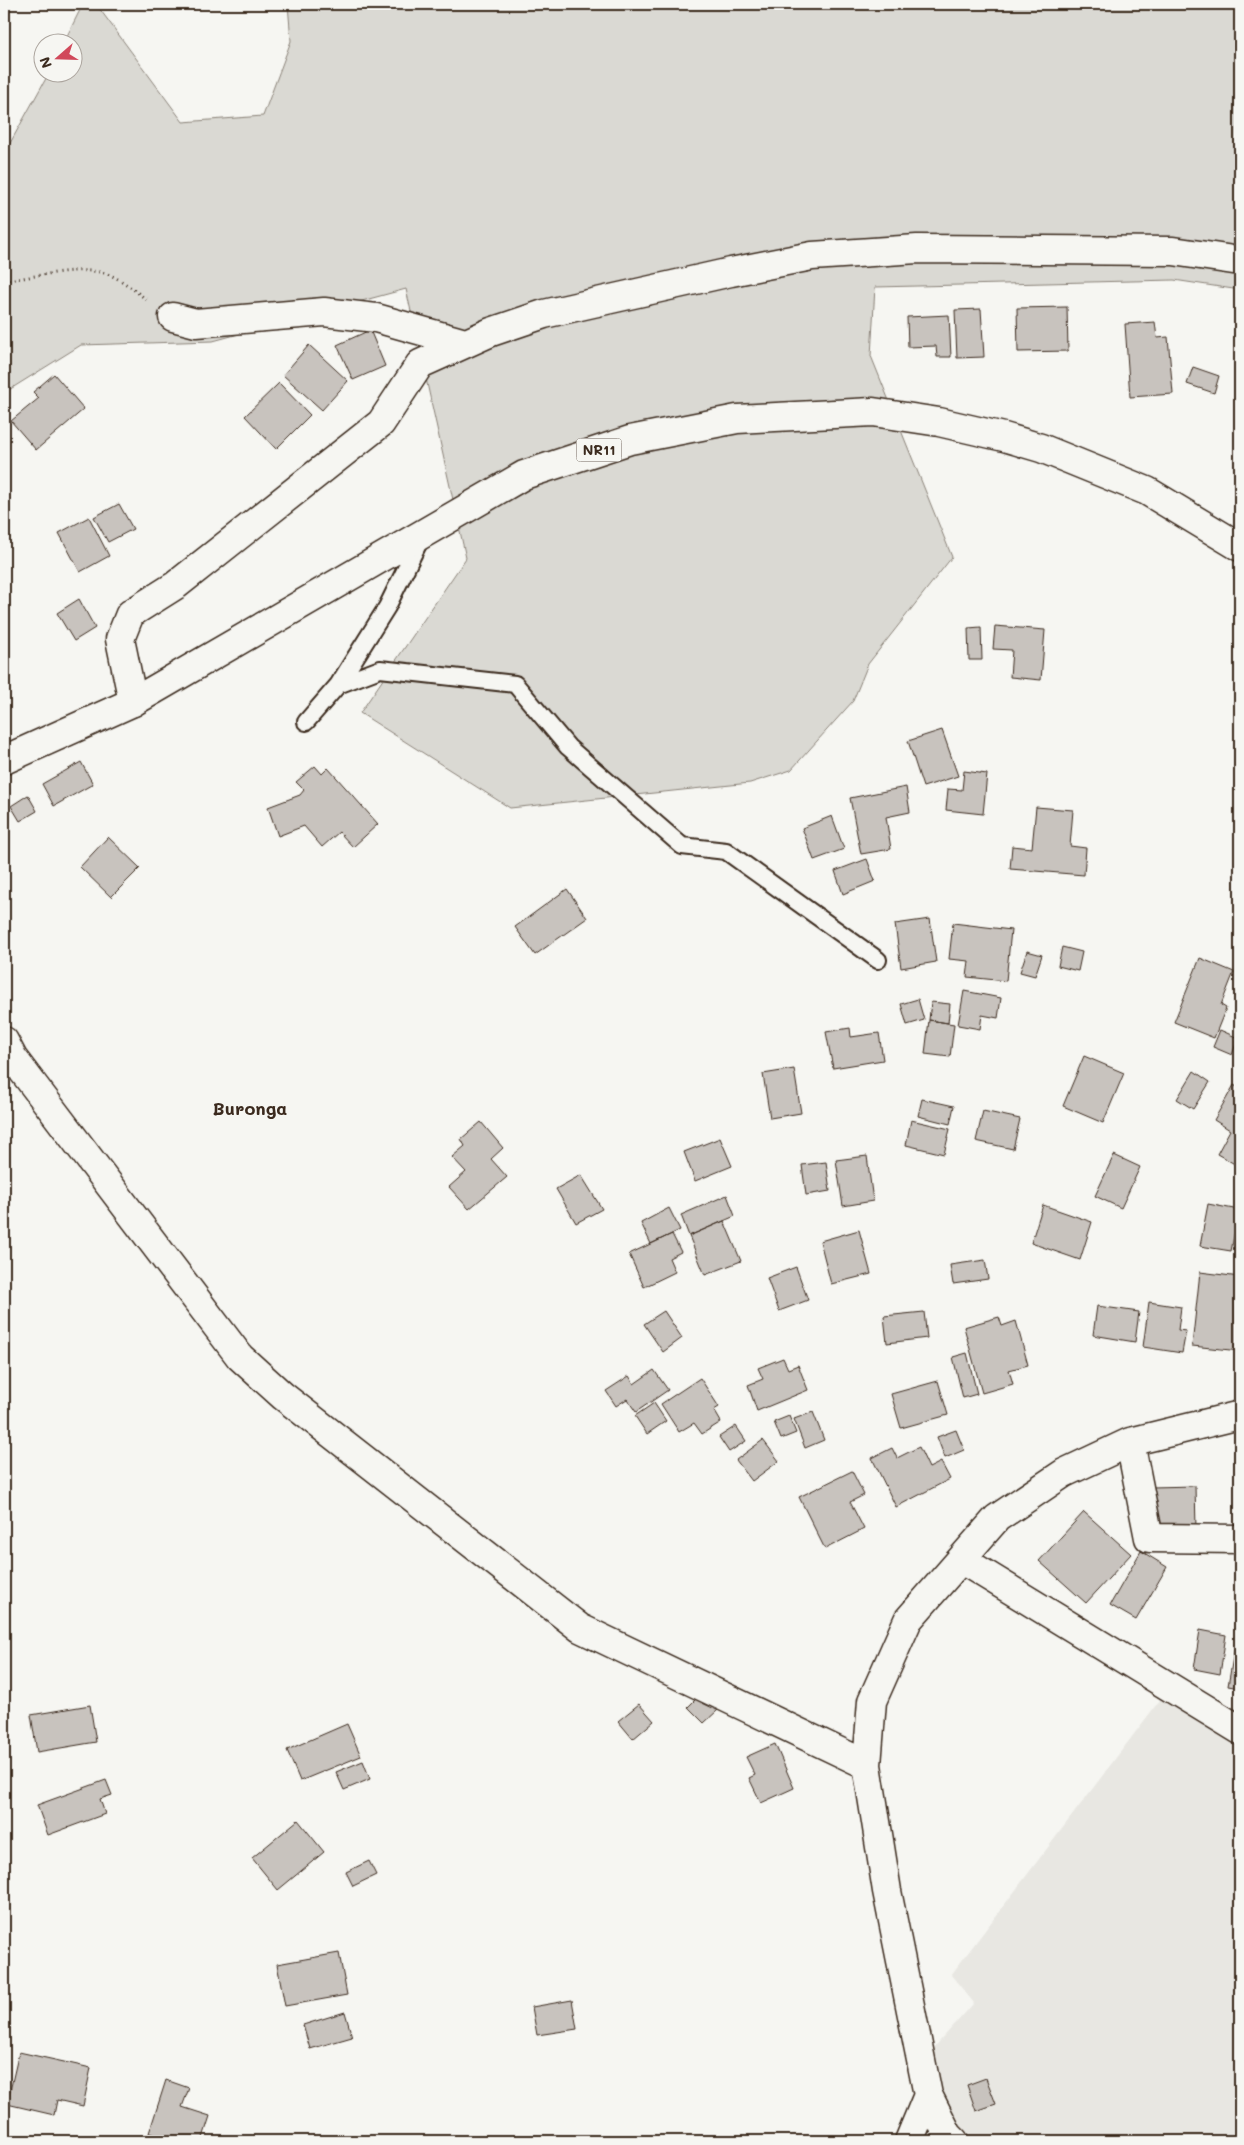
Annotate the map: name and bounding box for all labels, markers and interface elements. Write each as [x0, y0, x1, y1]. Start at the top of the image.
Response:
north arrow [32, 32, 82, 82]
text: N [35, 54, 56, 71]
road number: NR11 [576, 438, 622, 462]
district label: Buronga [213, 1096, 287, 1120]

